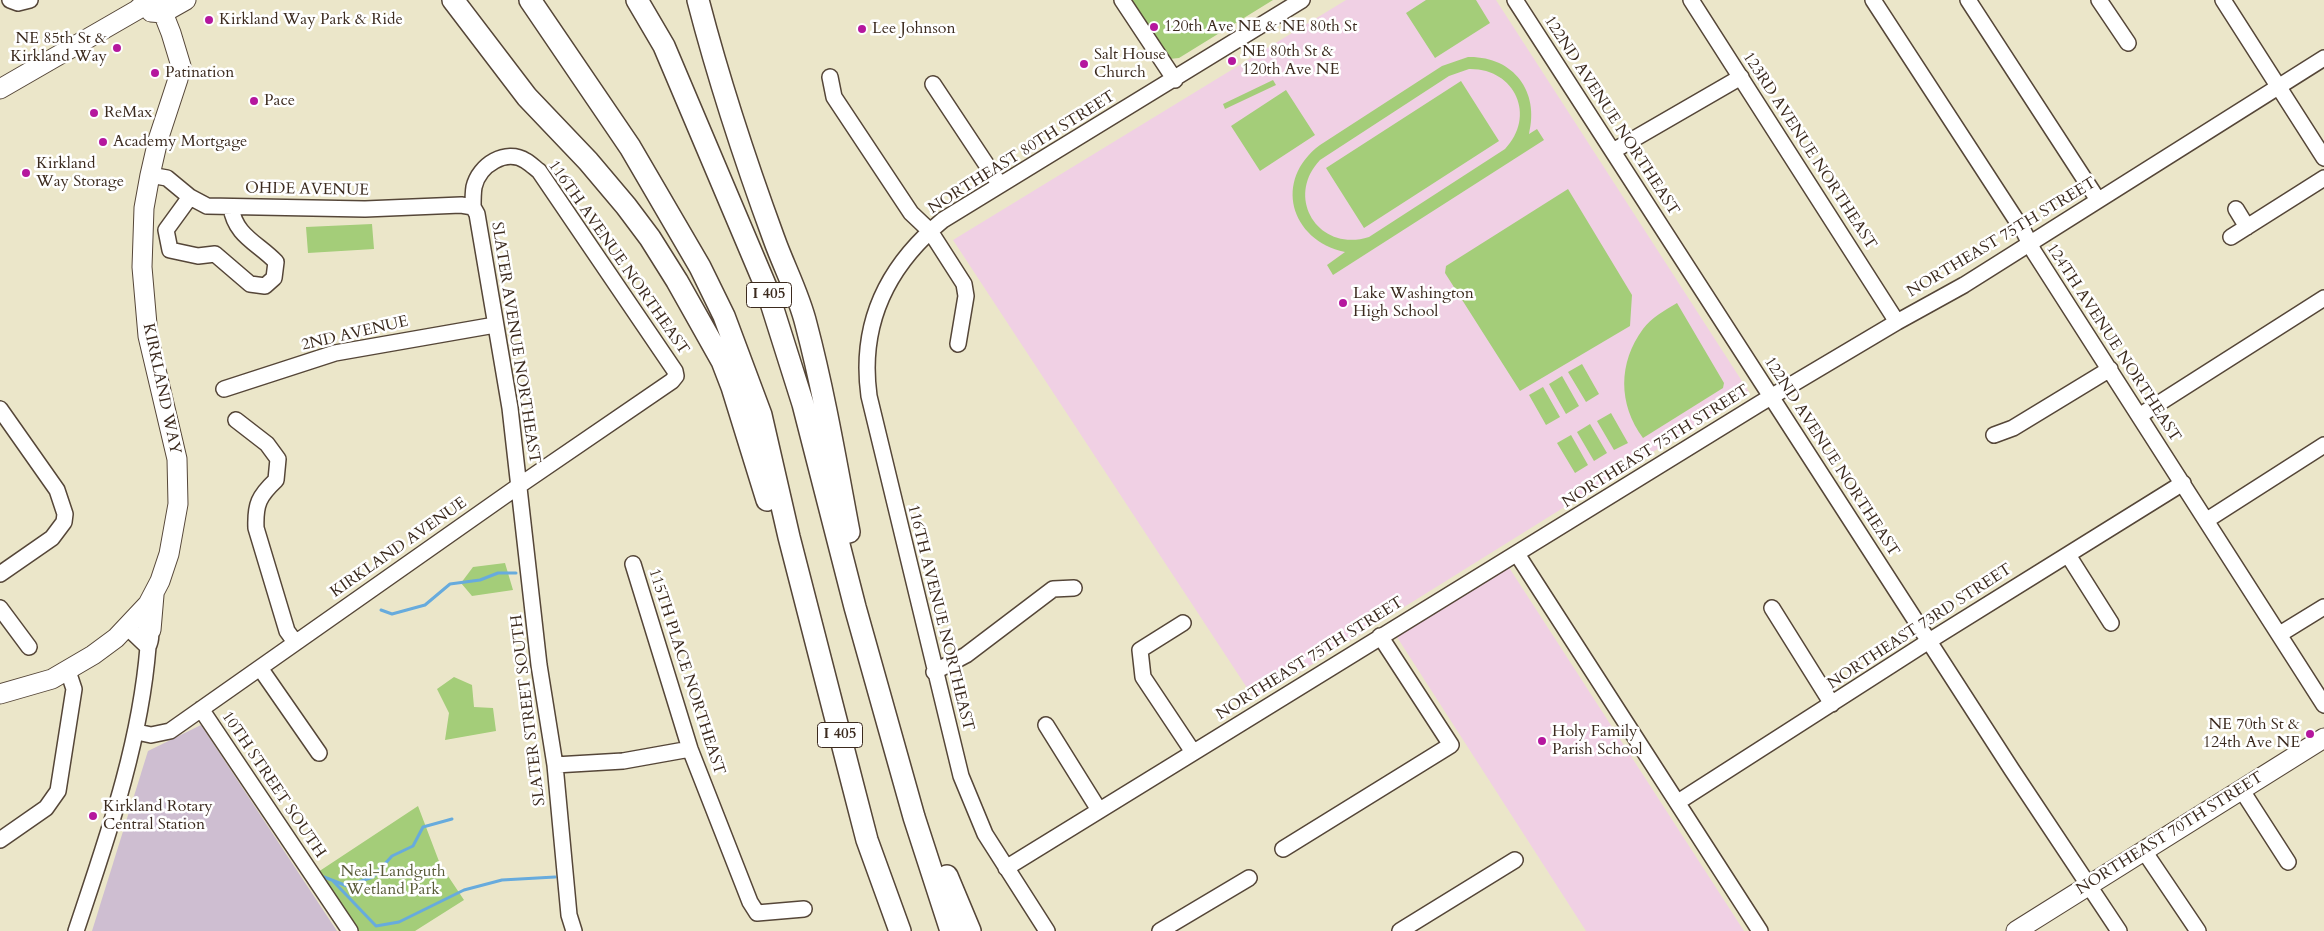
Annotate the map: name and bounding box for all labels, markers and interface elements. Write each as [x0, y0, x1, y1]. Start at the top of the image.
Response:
place label: Kirkland Way Park & Ride [219, 10, 403, 30]
street label: 122ND AVENUE NORTHEAST [1539, 13, 1683, 219]
marker: Kirkland Way Park & Ride [203, 14, 215, 26]
place label: 120th Ave NE & NE 80th St [1164, 17, 1357, 37]
place label: Lee Johnson [872, 19, 956, 39]
marker: 120th Ave NE & NE 80th St [1148, 21, 1160, 33]
marker: Lee Johnson [856, 23, 868, 35]
place label: NE 85th St & Kirkland Way [10, 29, 107, 67]
marker: NE 85th St & Kirkland Way [111, 42, 123, 54]
place label: NE 80th St & 120th Ave NE [1242, 42, 1339, 80]
place label: Salt House Church [1094, 45, 1166, 83]
street label: 123RD AVENUE NORTHEAST [1738, 49, 1880, 253]
marker: NE 80th St & 120th Ave NE [1226, 55, 1238, 67]
marker: Salt House Church [1078, 58, 1090, 70]
place label: Patination [165, 63, 234, 83]
marker: Patination [149, 67, 161, 79]
street label: NORTHEAST 80TH STREET [925, 87, 1119, 219]
place label: Pace [264, 91, 295, 111]
marker: Pace [248, 95, 260, 107]
place label: ReMax [104, 103, 152, 123]
marker: ReMax [88, 107, 100, 119]
place label: Academy Mortgage [113, 132, 247, 152]
marker: Academy Mortgage [97, 136, 109, 148]
place label: Kirkland Way Storage [36, 154, 124, 192]
street label: 116TH AVENUE NORTHEAST [543, 157, 693, 359]
marker: Kirkland Way Storage [20, 167, 32, 179]
street label: NORTHEAST 75TH STREET [1904, 174, 2100, 302]
street label: OHDE AVENUE [245, 179, 369, 201]
street label: SLATER AVENUE NORTHEAST [486, 221, 544, 465]
street label: 124TH AVENUE NORTHEAST [2042, 240, 2184, 446]
road number: I 405 [746, 282, 792, 308]
place label: Lake Washington High School [1353, 284, 1474, 322]
marker: Lake Washington High School [1337, 297, 1349, 309]
street label: 2ND AVENUE [300, 312, 410, 356]
street label: KIRKLAND WAY [138, 322, 184, 456]
street label: 122ND AVENUE NORTHEAST [1759, 354, 1903, 560]
street label: NORTHEAST 75TH STREET [1559, 381, 1753, 513]
street label: KIRKLAND AVENUE [327, 494, 471, 602]
street label: 116TH AVENUE NORTHEAST [903, 503, 977, 733]
street label: NORTHEAST 73RD STREET [1824, 560, 2016, 694]
street label: 115TH PLACE NORTHEAST [644, 567, 728, 777]
street label: NORTHEAST 75TH STREET [1213, 593, 1407, 725]
street label: SLATER STREET SOUTH [508, 613, 550, 807]
street label: 10TH STREET SOUTH [217, 708, 329, 862]
place label: NE 70th St & 124th Ave NE [2203, 715, 2300, 753]
road number: I 405 [818, 722, 862, 748]
place label: Holy Family Parish School [1552, 722, 1643, 760]
marker: NE 70th St & 124th Ave NE [2304, 728, 2316, 740]
marker: Holy Family Parish School [1536, 735, 1548, 747]
street label: NORTHEAST 70TH STREET [2073, 768, 2267, 900]
place label: Kirkland Rotary Central Station [103, 797, 213, 835]
marker: Kirkland Rotary Central Station [87, 810, 99, 822]
park label: Neal-Landguth Wetland Park [341, 862, 445, 900]

